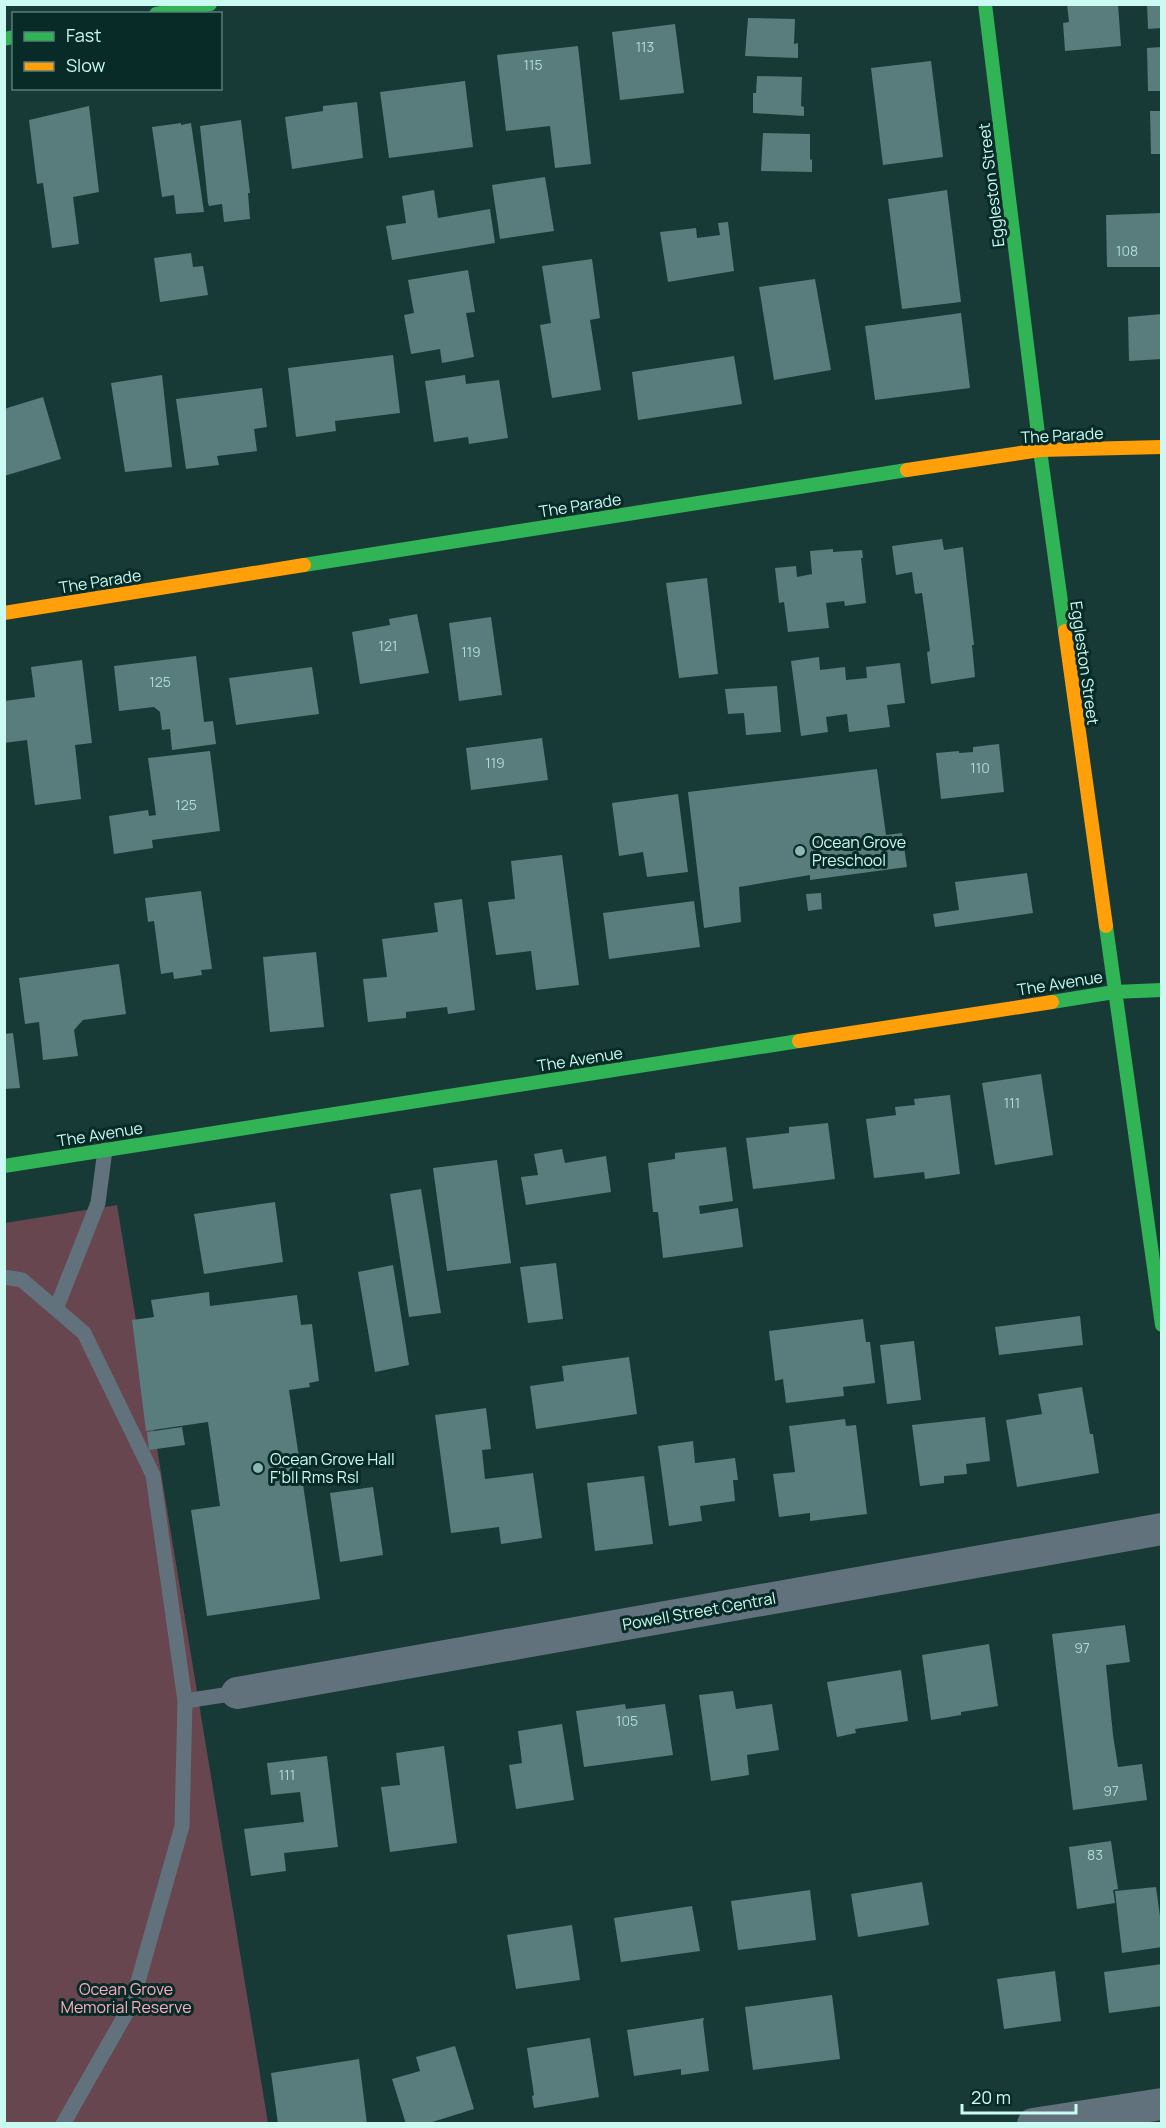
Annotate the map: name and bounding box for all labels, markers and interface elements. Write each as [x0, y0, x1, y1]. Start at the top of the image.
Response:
legend [12, 12, 222, 90]
text: Fast [66, 23, 101, 47]
house number: 113 [636, 37, 654, 56]
text: Slow [66, 53, 106, 77]
house number: 115 [523, 55, 543, 74]
street label: Eggleston Street [972, 122, 1010, 248]
house number: 108 [1116, 241, 1138, 260]
street label: The Parade [1020, 422, 1104, 448]
street label: The Parade [537, 488, 623, 522]
street label: The Parade [57, 564, 143, 598]
street label: Eggleston Street [1065, 600, 1105, 726]
house number: 121 [379, 636, 397, 655]
house number: 119 [461, 642, 481, 661]
house number: 125 [149, 672, 171, 691]
house number: 119 [485, 753, 505, 772]
house number: 110 [970, 758, 990, 777]
house number: 125 [175, 795, 197, 814]
place label: Ocean Grove Preschool [812, 831, 906, 871]
marker: Ocean Grove Preschool [793, 844, 807, 858]
street label: The Avenue [1016, 965, 1104, 1001]
street label: The Avenue [536, 1041, 624, 1077]
house number: 111 [1004, 1093, 1020, 1112]
street label: The Avenue [56, 1116, 144, 1152]
place label: Ocean Grove Hall F'bll Rms Rsl [270, 1448, 395, 1488]
marker: Ocean Grove Hall F'bll Rms Rsl [251, 1461, 265, 1475]
street label: Powell Street Central [621, 1587, 777, 1635]
house number: 97 [1074, 1638, 1090, 1657]
house number: 105 [616, 1711, 638, 1730]
house number: 111 [279, 1765, 295, 1784]
house number: 97 [1103, 1781, 1119, 1800]
house number: 83 [1087, 1845, 1103, 1864]
park label: Ocean Grove Memorial Reserve [61, 1978, 192, 2018]
scale bar [962, 2077, 1076, 2115]
text: 20 m [971, 2085, 1011, 2109]

